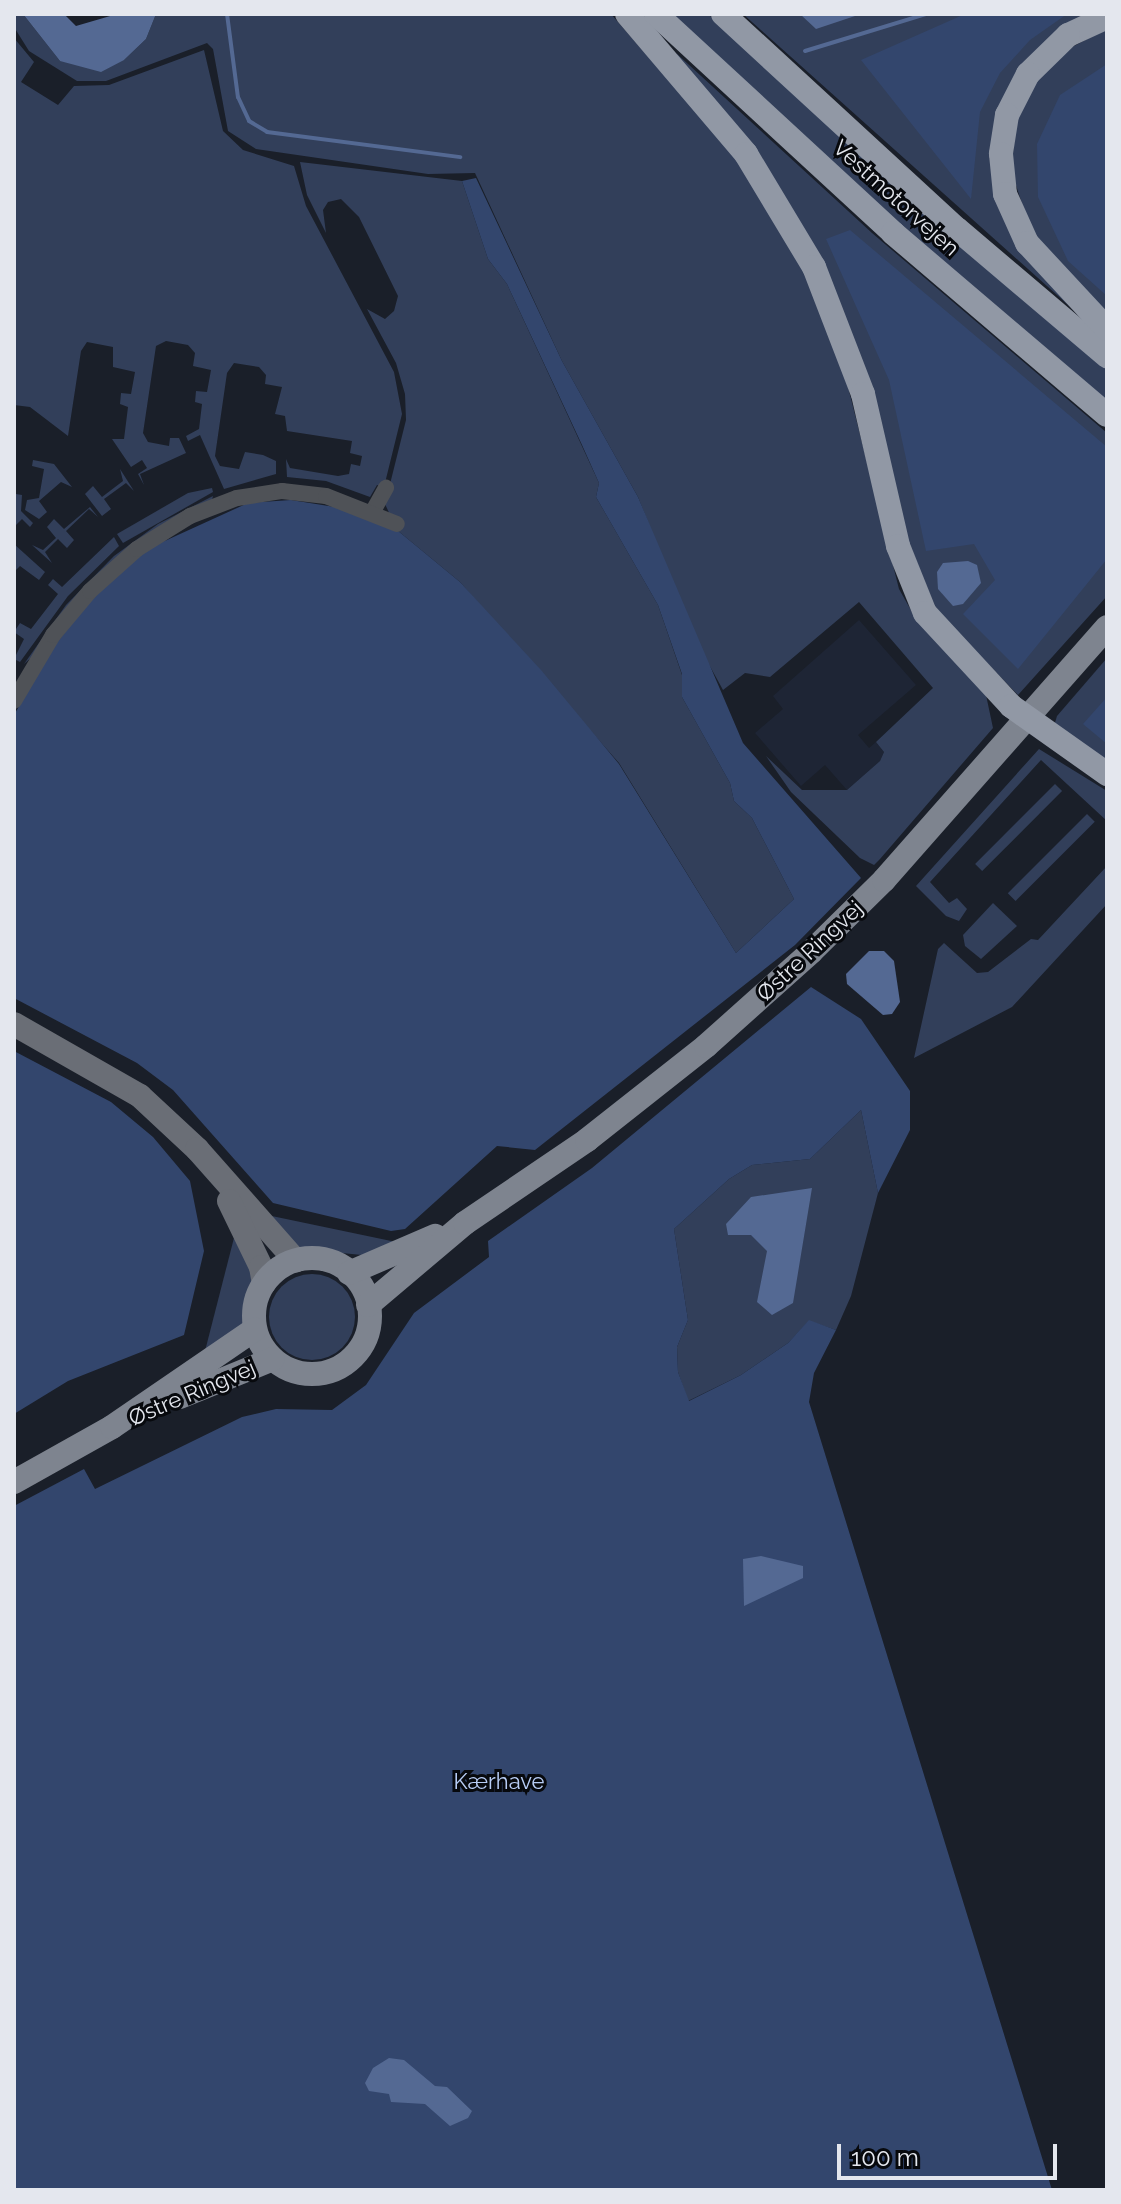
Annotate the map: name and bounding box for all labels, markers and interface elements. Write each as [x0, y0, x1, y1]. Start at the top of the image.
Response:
street label: Vestmotorvejen [828, 135, 964, 261]
street label: Østre Ringvej [752, 895, 868, 1007]
street label: Østre Ringvej [125, 1354, 259, 1432]
park label: Kærhave [453, 1769, 545, 1795]
scale bar [841, 2128, 1061, 2178]
text: 100 m [851, 2143, 919, 2172]

